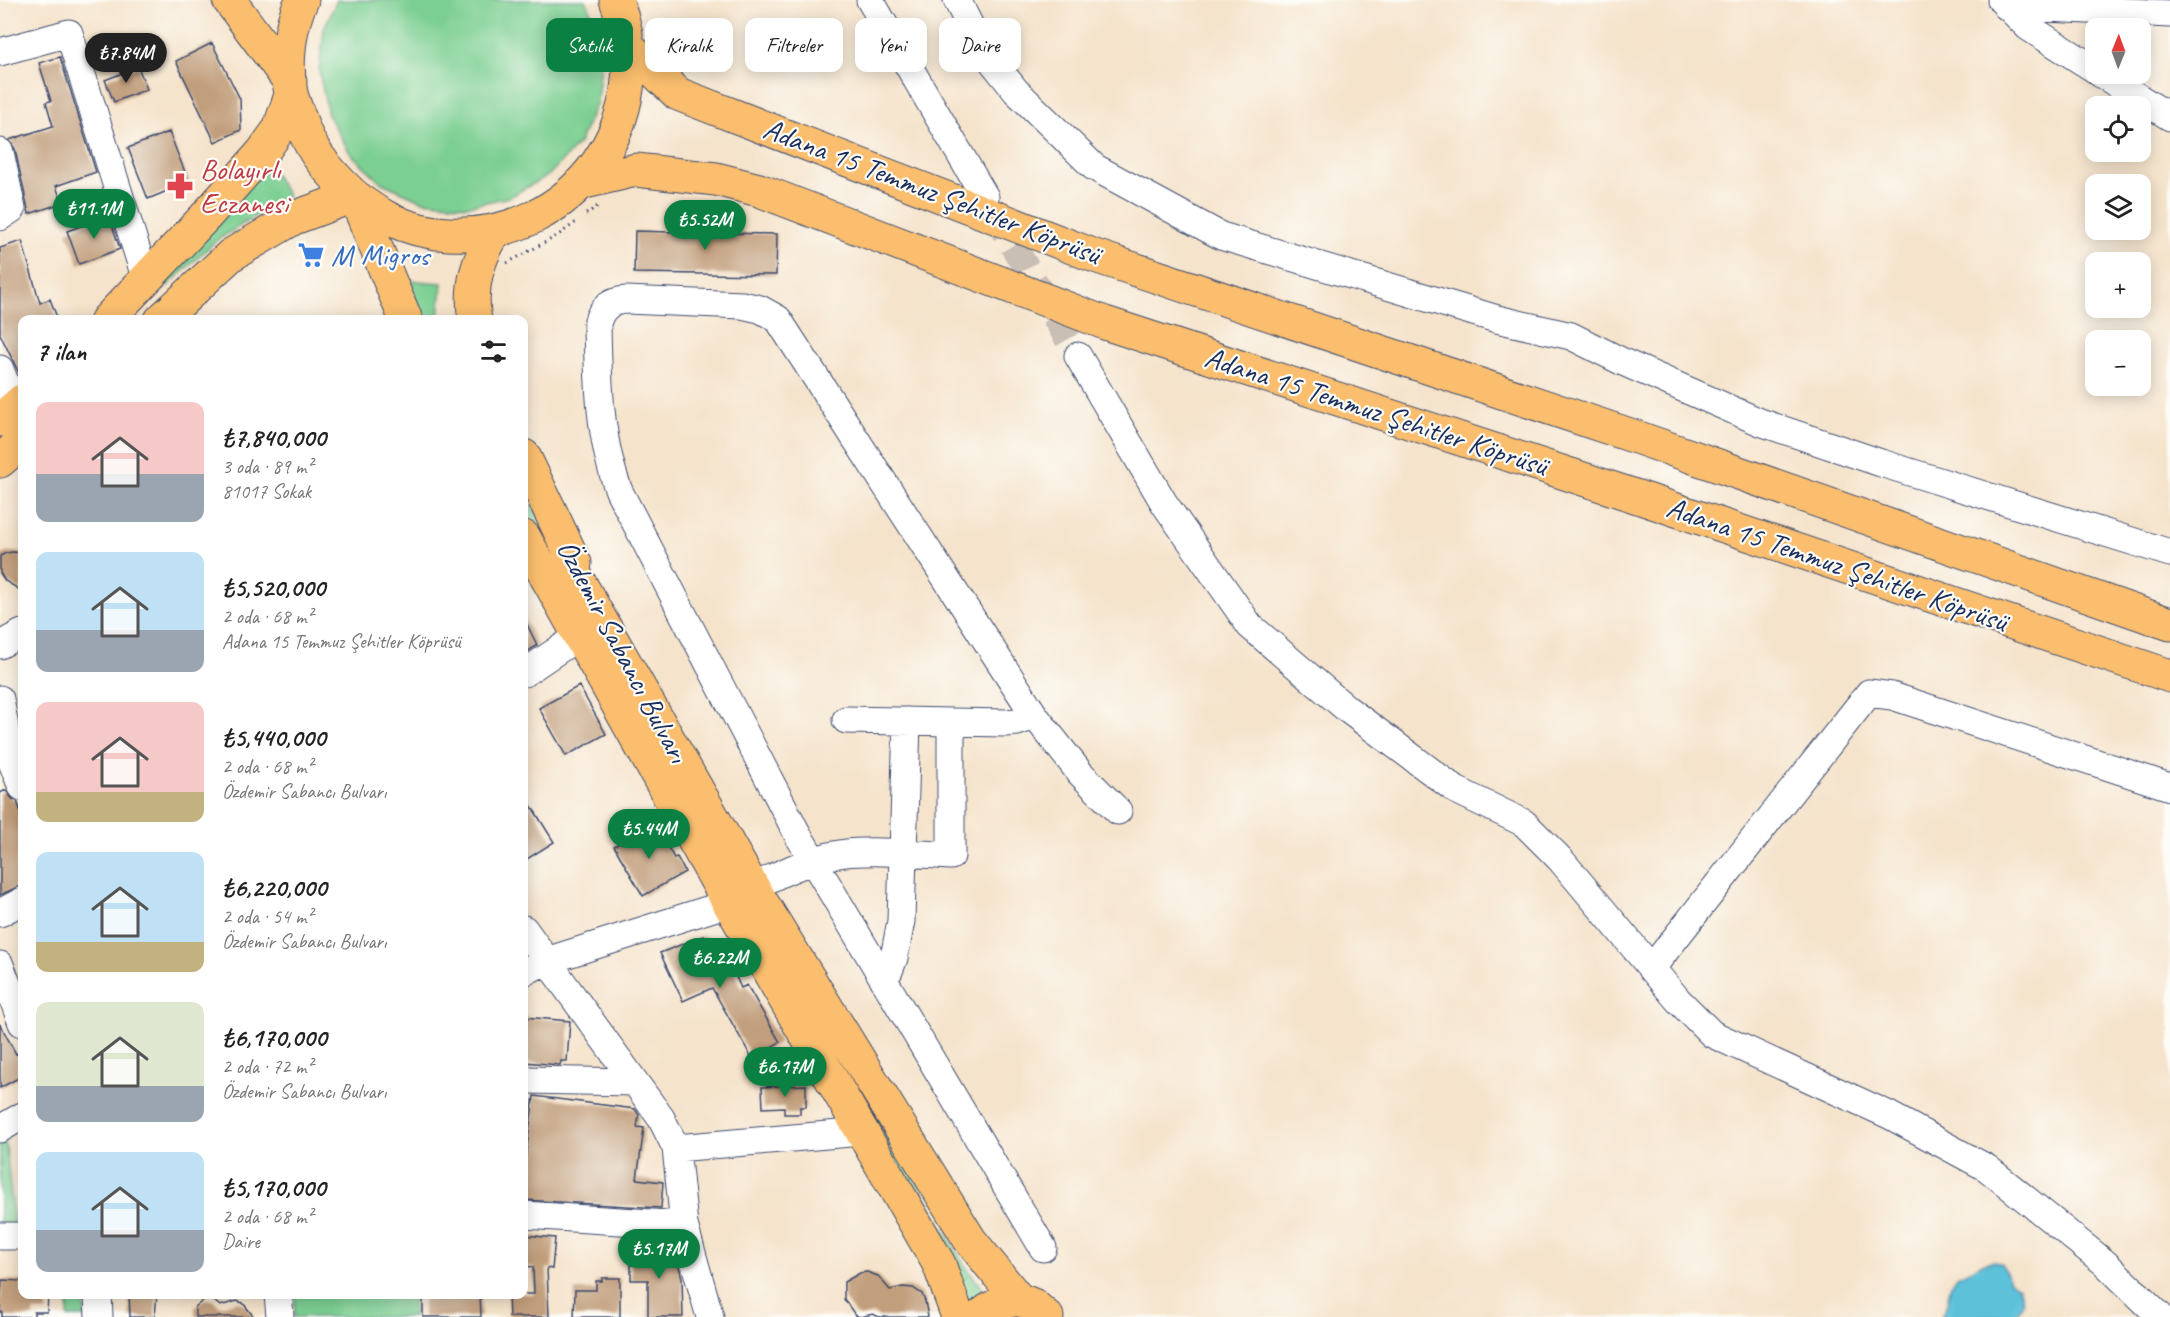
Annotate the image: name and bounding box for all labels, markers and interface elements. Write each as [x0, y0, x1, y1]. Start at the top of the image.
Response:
chip: Satılık [546, 18, 633, 72]
chip: Kiralık [645, 18, 733, 72]
chip: Filtreler [745, 18, 843, 72]
chip: Yeni [855, 18, 927, 72]
chip: Daire [939, 18, 1021, 72]
north arrow [2085, 18, 2151, 84]
map controls [2085, 18, 2151, 396]
pin: ₺7.84M [77, 33, 175, 84]
text: ₺7.84M [99, 40, 153, 65]
button: locate [2085, 96, 2151, 162]
street label: Adana 15 Temmuz Şehitler Köprüsü [758, 109, 1109, 274]
place label: Bolayırlı Eczanesi [200, 150, 292, 222]
pharmacy icon: Bolayırlı Eczanesi [165, 171, 195, 201]
button: layers [2085, 174, 2151, 240]
pin: ₺11.1M [45, 189, 143, 240]
text: ₺11.1M [67, 196, 121, 221]
pin: ₺5.52M [656, 200, 754, 251]
text: ₺5.52M [678, 207, 732, 232]
place label: M Migros [331, 236, 432, 274]
supermarket icon: M Migros [296, 240, 326, 270]
button: + [2085, 252, 2151, 318]
button: − [2085, 330, 2151, 396]
text: 7 ilan [36, 335, 86, 368]
icon: filters [477, 335, 510, 368]
street label: Adana 15 Temmuz Şehitler Köprüsü [1200, 338, 1556, 486]
text: ₺7,840,000 [222, 421, 326, 454]
icon: home [84, 426, 156, 498]
text: 3 oda · 89 m² [222, 454, 313, 479]
text: 81017 Sokak [222, 479, 311, 504]
street label: Adana 15 Temmuz Şehitler Köprüsü [1662, 488, 2016, 641]
street label: Özdemir Sabancı Bulvarı [548, 533, 698, 770]
text: ₺5,520,000 [222, 571, 325, 604]
icon: home [84, 576, 156, 648]
text: 2 oda · 68 m² [222, 604, 313, 629]
text: Adana 15 Temmuz Şehitler Köprüsü [222, 629, 460, 654]
text: ₺5,440,000 [222, 721, 325, 754]
icon: home [84, 726, 156, 798]
text: 2 oda · 68 m² [222, 754, 313, 779]
text: Özdemir Sabancı Bulvarı [222, 779, 387, 804]
pin: ₺5.44M [600, 809, 698, 860]
text: ₺5.44M [622, 816, 676, 841]
text: ₺6,220,000 [222, 871, 326, 904]
icon: home [84, 876, 156, 948]
text: 2 oda · 54 m² [222, 904, 313, 929]
text: Özdemir Sabancı Bulvarı [222, 929, 387, 954]
pin: ₺6.22M [671, 938, 769, 989]
text: ₺6.22M [693, 945, 747, 970]
text: ₺6,170,000 [222, 1021, 326, 1054]
icon: home [84, 1026, 156, 1098]
pin: ₺6.17M [736, 1047, 834, 1098]
text: 2 oda · 72 m² [222, 1054, 313, 1079]
text: ₺6.17M [758, 1054, 812, 1079]
text: Özdemir Sabancı Bulvarı [222, 1079, 387, 1104]
text: ₺5,170,000 [222, 1171, 325, 1204]
icon: home [84, 1176, 156, 1248]
text: 2 oda · 68 m² [222, 1204, 313, 1229]
text: Daire [222, 1229, 260, 1254]
pin: ₺5.17M [610, 1229, 708, 1280]
text: ₺5.17M [632, 1236, 686, 1261]

